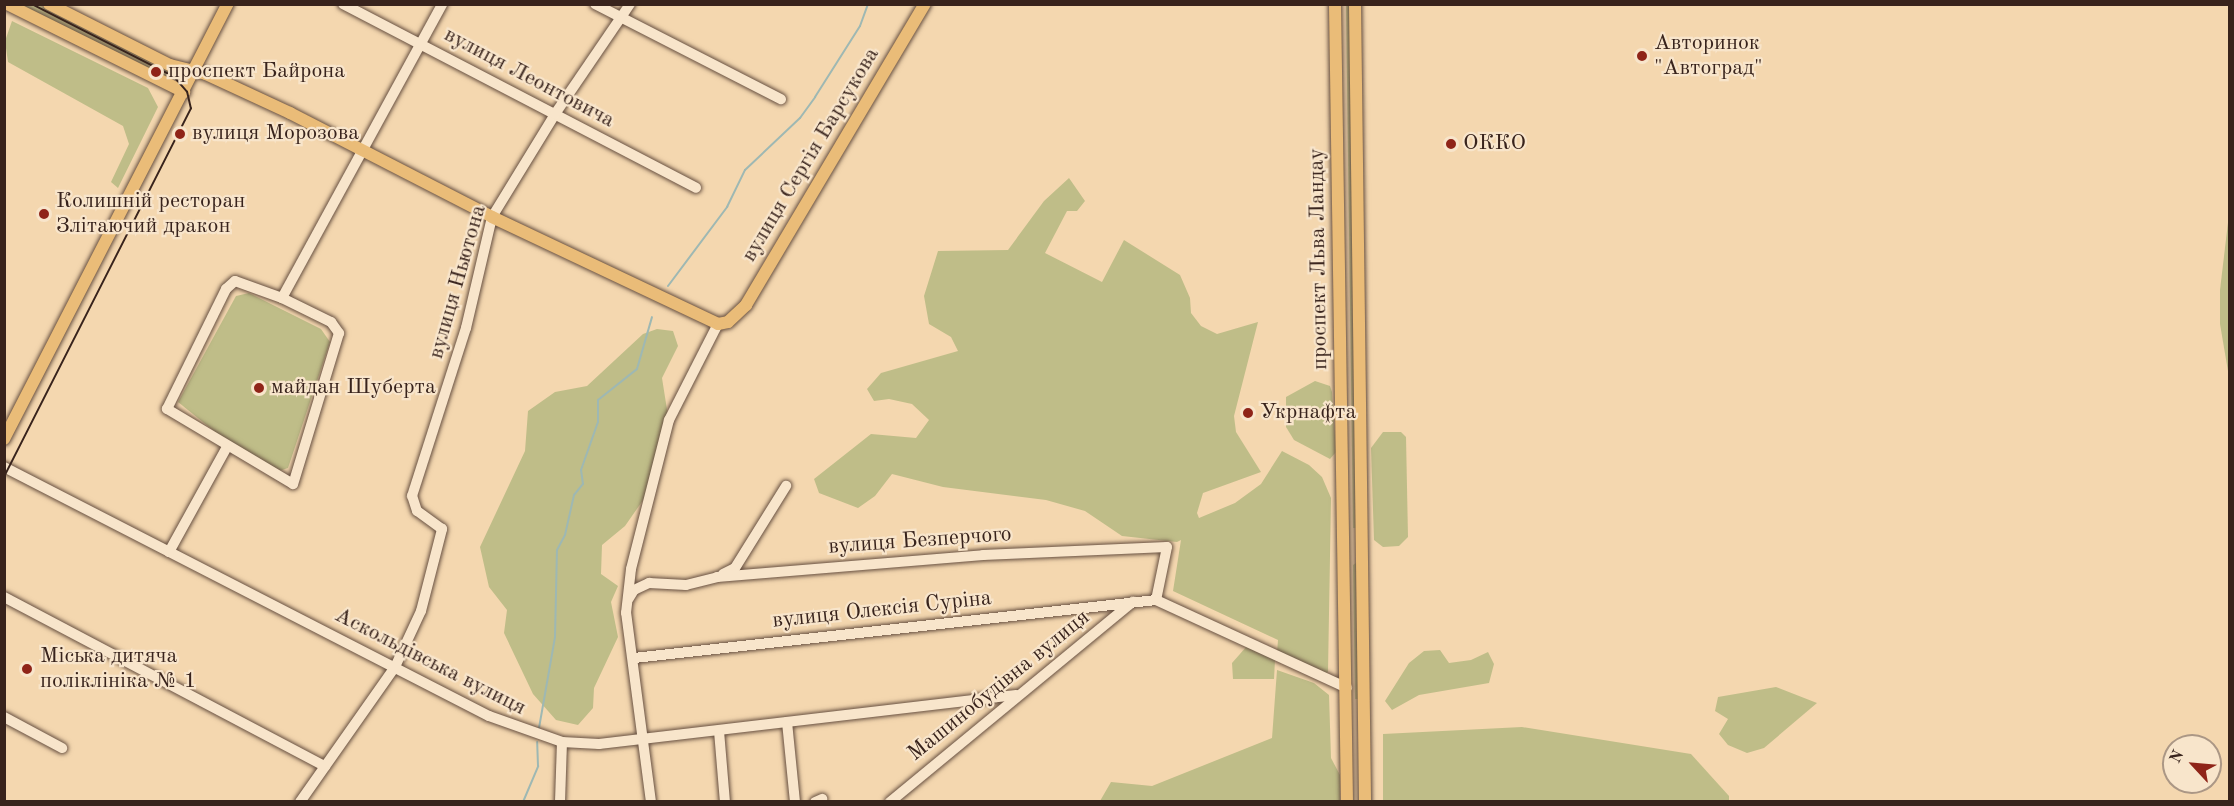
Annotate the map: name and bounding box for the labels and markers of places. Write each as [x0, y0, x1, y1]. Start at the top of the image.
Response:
place label: Авторинок "Автоград" [1654, 30, 1763, 82]
marker: Авторинок "Автоград" [1635, 49, 1649, 63]
place label: проспект Байрона [168, 59, 345, 85]
marker: проспект Байрона [149, 65, 163, 79]
place label: вулиця Морозова [192, 121, 359, 147]
marker: вулиця Морозова [173, 127, 187, 141]
place label: ОККО [1463, 131, 1526, 157]
marker: ОККО [1444, 137, 1458, 151]
place label: Колишній ресторан Злітаючий дракон [56, 188, 245, 240]
marker: Колишній ресторан Злітаючий дракон [37, 207, 51, 221]
place label: майдан Шуберта [271, 375, 436, 401]
marker: майдан Шуберта [252, 381, 266, 395]
place label: Укрнафта [1260, 400, 1356, 426]
marker: Укрнафта [1241, 406, 1255, 420]
place label: Міська дитяча поліклініка № 1 [40, 643, 197, 694]
marker: Міська дитяча поліклініка № 1 [18, 660, 36, 678]

